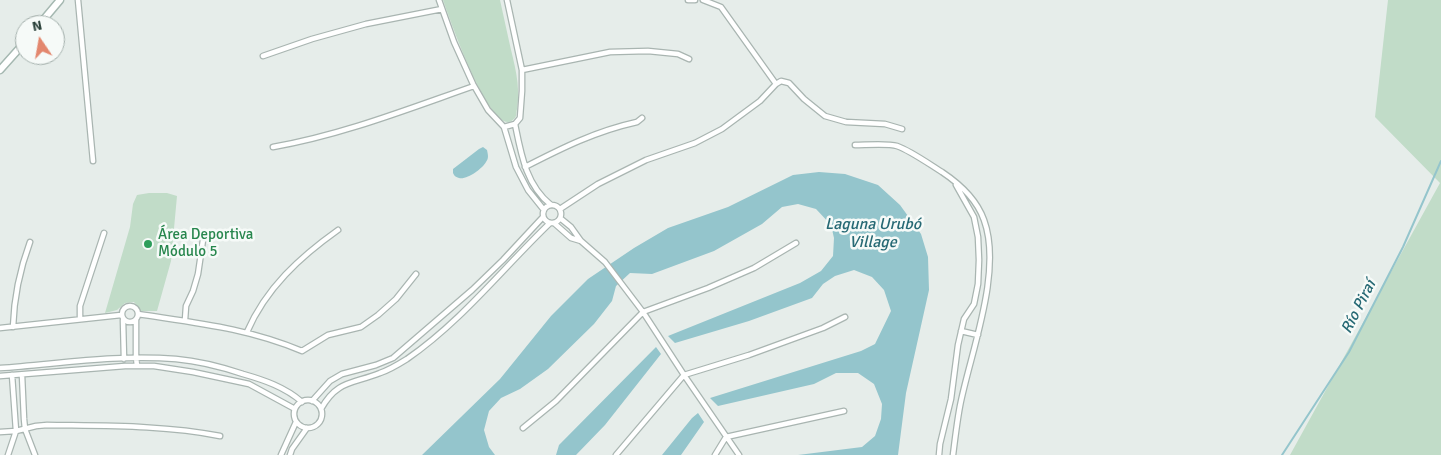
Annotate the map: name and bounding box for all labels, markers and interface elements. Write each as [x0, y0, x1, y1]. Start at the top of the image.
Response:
north arrow [15, 15, 65, 65]
text: N [30, 16, 44, 35]
water label: Laguna Urubó Village [825, 215, 921, 253]
place label: Área Deportiva Módulo 5 [158, 226, 253, 261]
marker: Área Deportiva Módulo 5 [142, 238, 154, 250]
water label: Río Piraí [1337, 277, 1381, 337]

